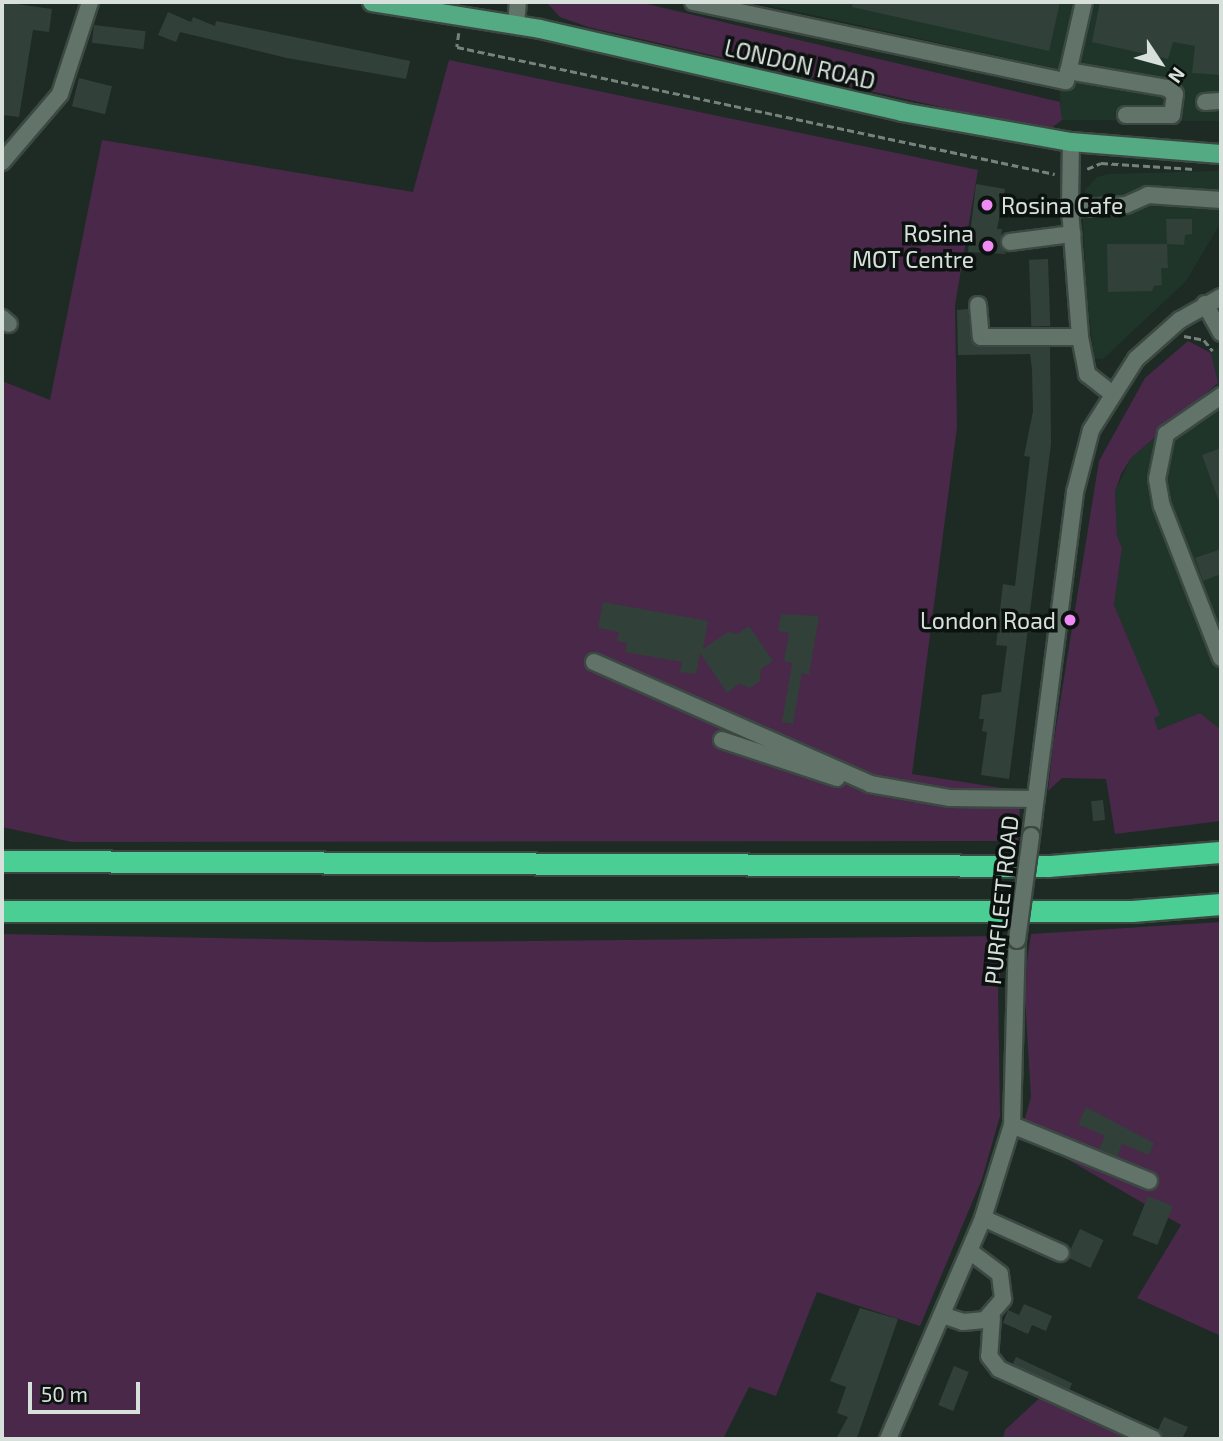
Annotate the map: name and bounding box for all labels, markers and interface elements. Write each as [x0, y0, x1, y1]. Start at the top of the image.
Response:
north arrow [1125, 28, 1195, 98]
street label: LONDON ROAD [722, 33, 878, 95]
text: N [1164, 63, 1191, 88]
place label: Rosina Cafe [1001, 191, 1123, 219]
marker: Rosina Cafe [979, 197, 995, 213]
place label: Rosina MOT Centre [851, 219, 974, 273]
marker: Rosina MOT Centre [980, 238, 996, 254]
place label: London Road [920, 606, 1056, 634]
marker: London Road [1062, 612, 1078, 628]
street label: PURFLEET ROAD [978, 814, 1024, 986]
scale bar [32, 1368, 144, 1412]
text: 50 m [41, 1381, 88, 1406]

